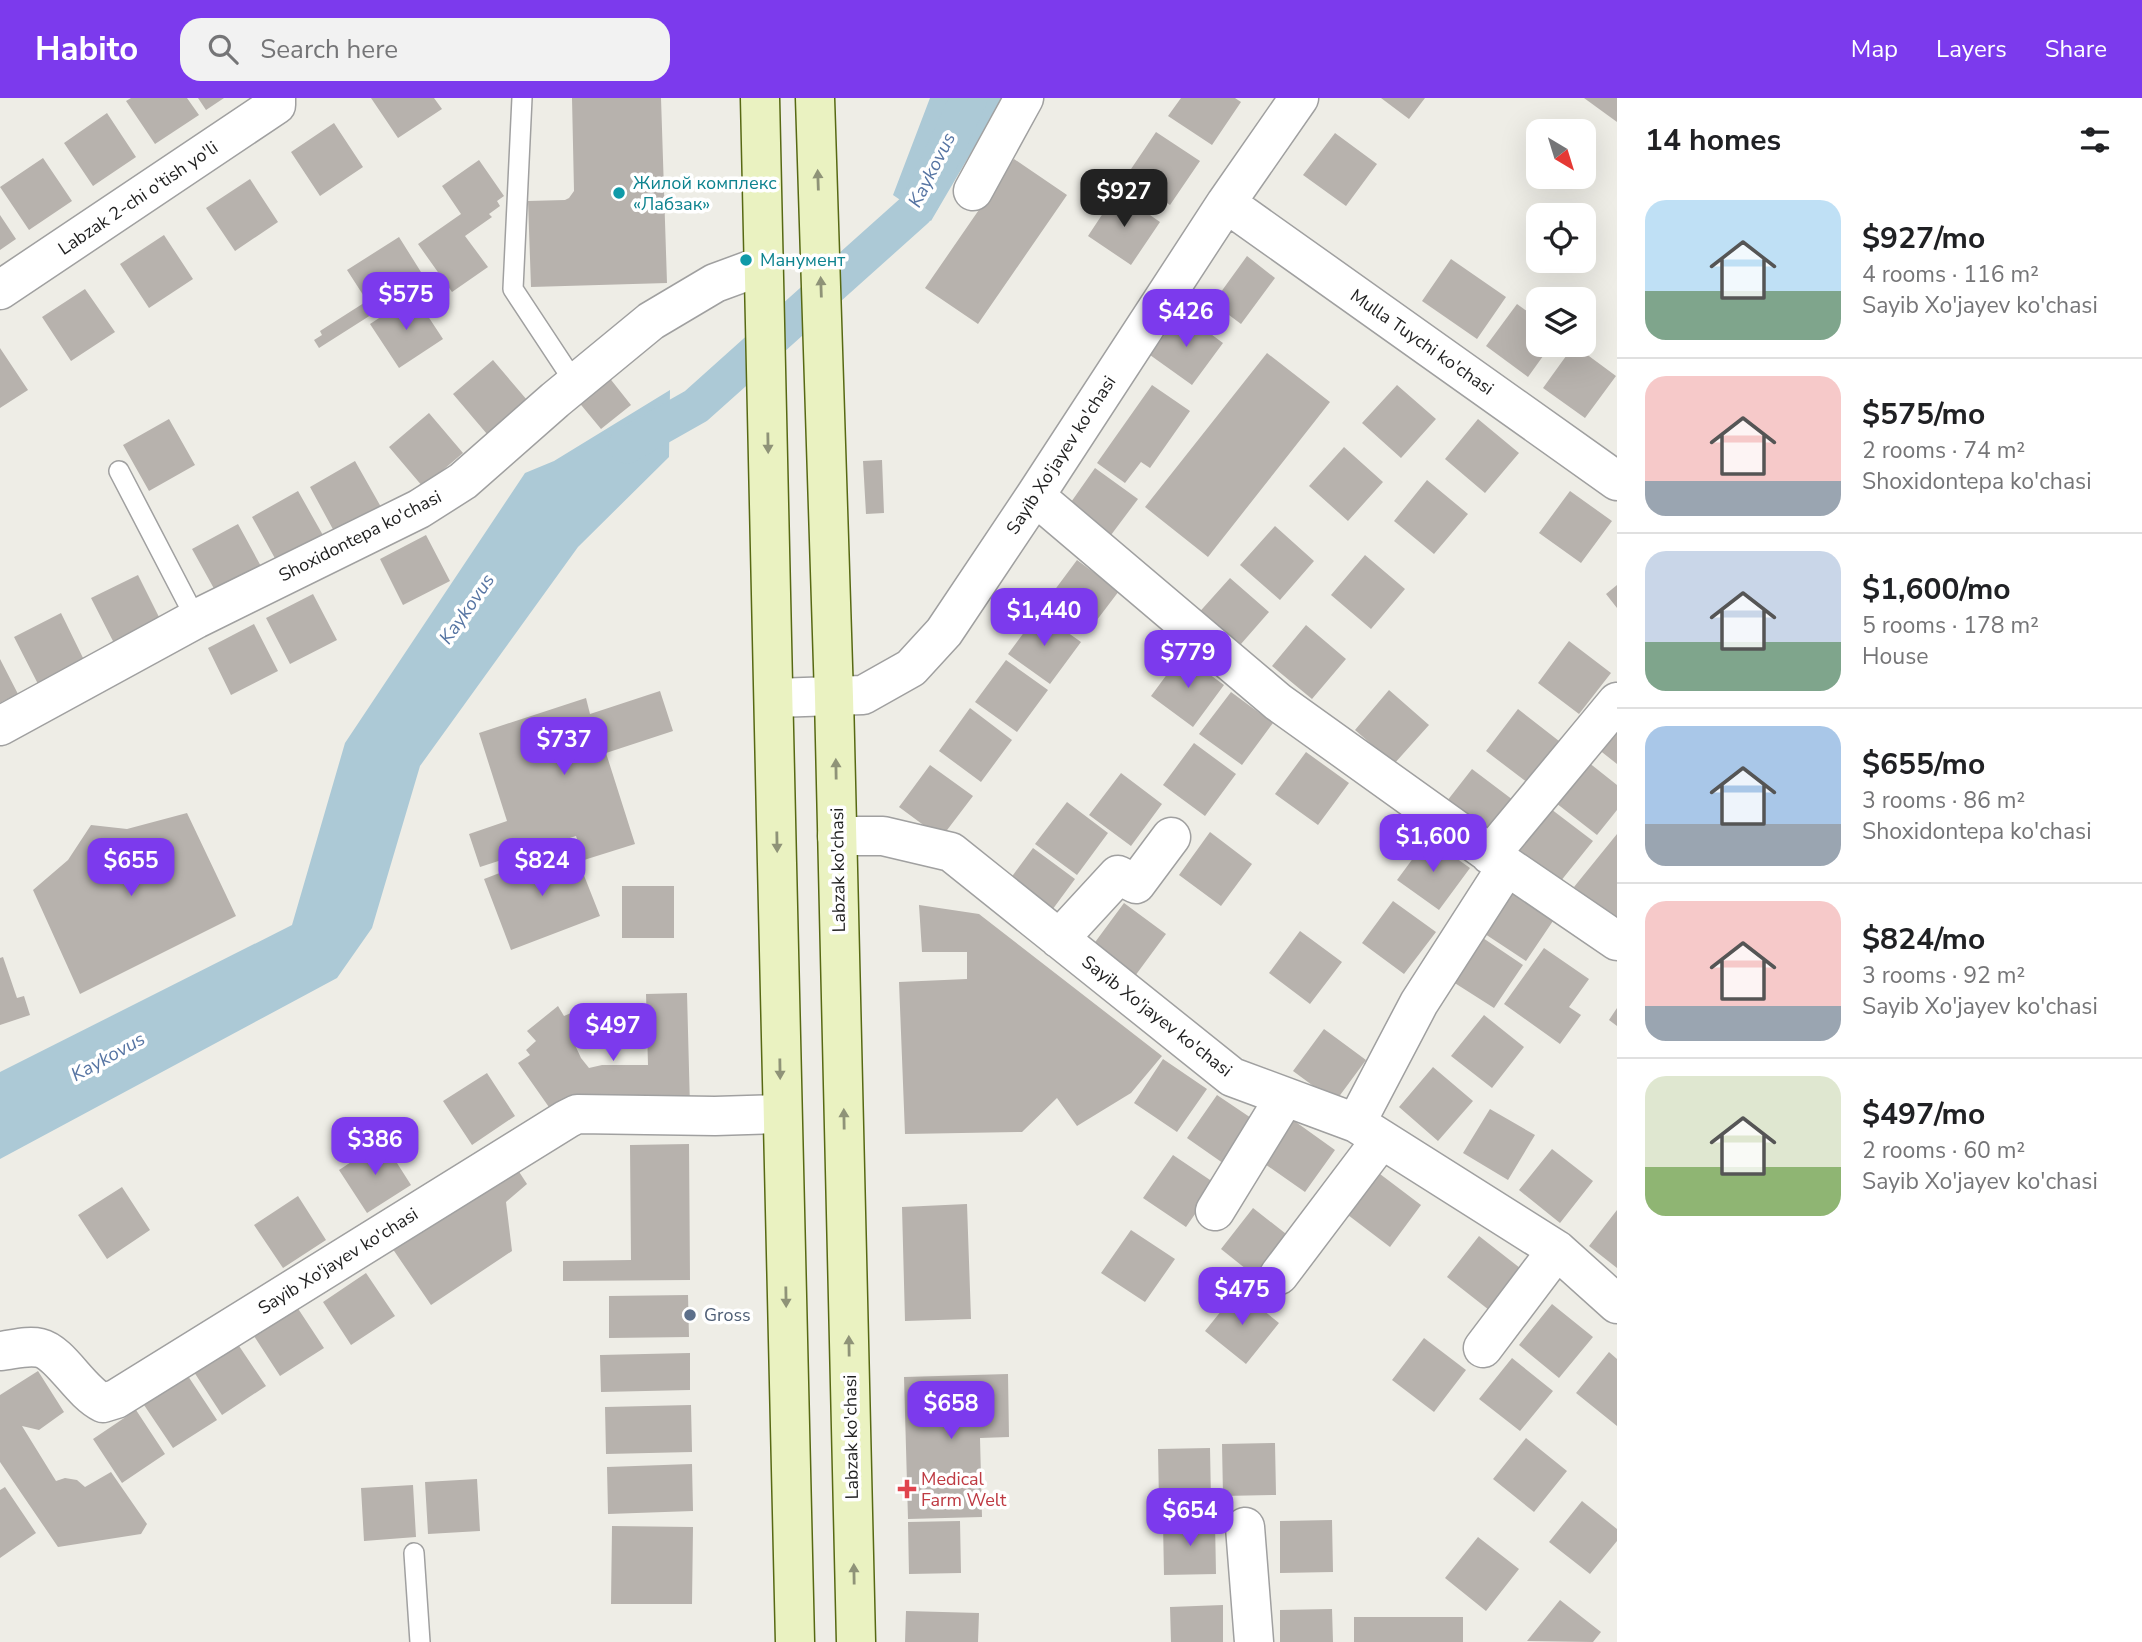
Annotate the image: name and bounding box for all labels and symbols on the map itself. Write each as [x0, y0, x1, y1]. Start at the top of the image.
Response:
north arrow [1526, 119, 1596, 189]
water label: Kaykovus [902, 128, 962, 212]
street label: Labzak 2-chi o'tish yo'li [53, 136, 223, 260]
one-way arrow [812, 169, 823, 191]
pin: $927 [1083, 170, 1165, 229]
place label: Жилой комплекс «Лабзак» [633, 171, 777, 216]
marker: Жилой комплекс «Лабзак» [611, 185, 627, 201]
place label: Манумент [760, 248, 845, 272]
marker: Манумент [738, 252, 754, 268]
pin: $575 [365, 272, 447, 332]
one-way arrow [815, 276, 826, 298]
street label: Mulla Tuychi ko'chasi [1345, 283, 1499, 401]
pin: $426 [1145, 289, 1227, 349]
street label: Sayib Xo'jayev ko'chasi [1001, 371, 1121, 539]
one-way arrow [763, 432, 774, 454]
street label: Shoxidontepa ko'chasi [275, 485, 445, 587]
water label: Kaykovus [433, 568, 501, 650]
pin: $1,440 [987, 588, 1101, 648]
pin: $779 [1147, 630, 1229, 690]
pin: $737 [523, 718, 605, 777]
one-way arrow [830, 758, 841, 780]
street label: Labzak ko'chasi [825, 807, 851, 933]
pin: $1,600 [1376, 814, 1490, 874]
one-way arrow [771, 831, 783, 853]
pin: $655 [90, 838, 172, 898]
pin: $824 [501, 838, 583, 898]
street label: Sayib Xo'jayev ko'chasi [1077, 950, 1237, 1082]
pin: $497 [572, 1004, 654, 1063]
water label: Kaykovus [66, 1026, 150, 1088]
one-way arrow [775, 1059, 786, 1081]
one-way arrow [838, 1108, 850, 1130]
pin: $386 [334, 1118, 416, 1177]
street label: Sayib Xo'jayev ko'chasi [253, 1202, 423, 1320]
pin: $475 [1201, 1268, 1283, 1327]
one-way arrow [780, 1286, 792, 1308]
place label: Gross [704, 1303, 751, 1327]
marker: Gross [682, 1307, 698, 1323]
one-way arrow [843, 1335, 855, 1357]
street label: Labzak ko'chasi [838, 1374, 864, 1500]
pin: $658 [910, 1382, 992, 1441]
place label: Medical Farm Welt [921, 1467, 1007, 1512]
marker: Medical Farm Welt [899, 1481, 915, 1497]
pin: $654 [1149, 1488, 1231, 1548]
one-way arrow [849, 1563, 860, 1585]

